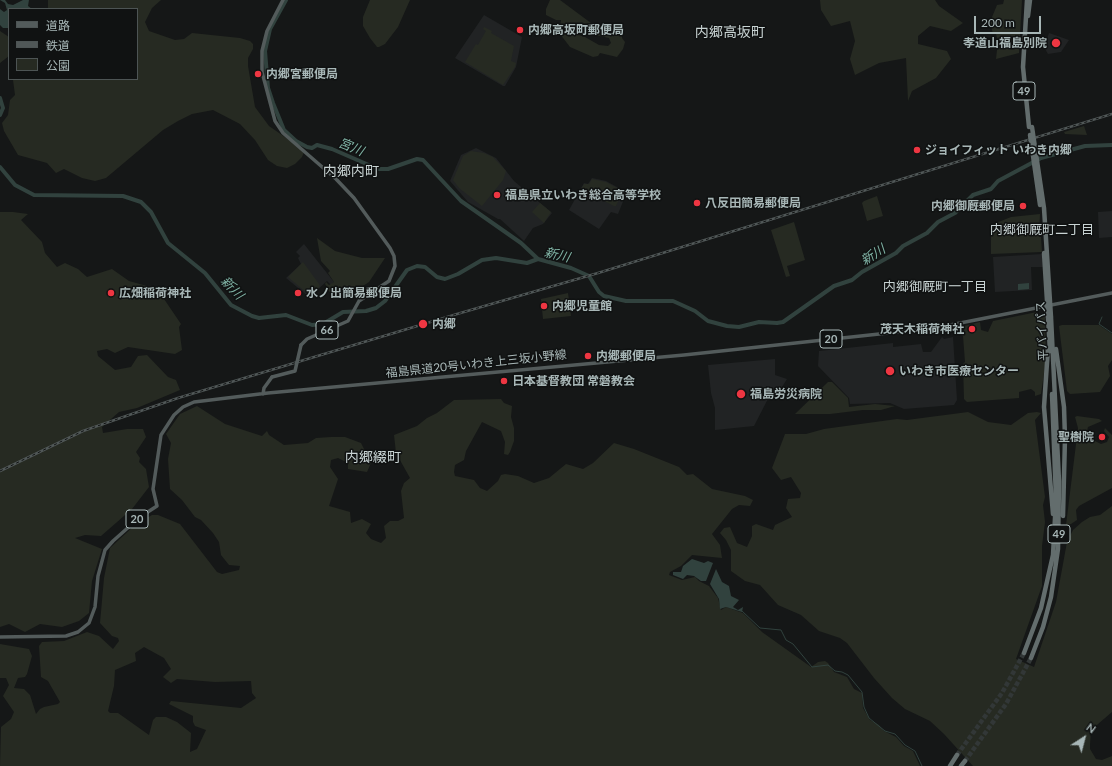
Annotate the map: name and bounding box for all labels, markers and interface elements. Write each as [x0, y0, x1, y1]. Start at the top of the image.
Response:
legend [8, 8, 138, 80]
scale bar [976, 8, 1043, 34]
text: 200 m [981, 15, 1015, 30]
text: 道路 [46, 18, 70, 33]
place label: 内郷高坂町郵便局 [528, 23, 624, 37]
district label: 内郷高坂町 [695, 24, 765, 40]
marker: 内郷高坂町郵便局 [515, 25, 525, 35]
place label: 孝道山福島別院 [963, 36, 1047, 50]
marker: 孝道山福島別院 [1050, 37, 1062, 49]
text: 鉄道 [46, 38, 70, 53]
text: 公園 [46, 58, 70, 73]
place label: 内郷宮郵便局 [266, 67, 338, 81]
marker: 内郷宮郵便局 [253, 69, 263, 79]
road number: 49 [1013, 82, 1035, 100]
water label: 宮川 [336, 135, 366, 159]
place label: ジョイフィット いわき内郷 [925, 143, 1072, 157]
marker: ジョイフィット いわき内郷 [912, 145, 922, 155]
district label: 内郷内町 [323, 163, 379, 179]
place label: 福島県立いわき総合高等学校 [505, 188, 661, 202]
marker: 福島県立いわき総合高等学校 [492, 190, 502, 200]
place label: 八反田簡易郵便局 [705, 196, 801, 210]
marker: 八反田簡易郵便局 [692, 198, 702, 208]
place label: 内郷御厩郵便局 [931, 199, 1015, 213]
marker: 内郷御厩郵便局 [1018, 201, 1028, 211]
district label: 内郷御厩町二丁目 [990, 222, 1094, 238]
water label: 新川 [858, 241, 888, 269]
water label: 新川 [543, 244, 571, 266]
water label: 新川 [217, 273, 247, 303]
district label: 内郷御厩町一丁目 [883, 279, 987, 295]
place label: 広畑稲荷神社 [119, 286, 191, 300]
place label: 水ノ出簡易郵便局 [306, 286, 402, 300]
marker: 広畑稲荷神社 [106, 288, 116, 298]
marker: 水ノ出簡易郵便局 [293, 288, 303, 298]
place label: 内郷児童館 [552, 299, 612, 313]
marker: 内郷児童館 [539, 301, 549, 311]
street label: 平バイパス [1033, 301, 1051, 361]
place label: 内郷 [432, 317, 456, 331]
marker: 内郷 [417, 318, 429, 330]
road number: 66 [316, 321, 338, 339]
place label: 茂天木稲荷神社 [880, 322, 964, 336]
marker: 茂天木稲荷神社 [967, 324, 977, 334]
road number: 20 [820, 330, 842, 348]
street label: 福島県道20号いわき上三坂小野線 [385, 347, 567, 381]
place label: 内郷郵便局 [596, 349, 656, 363]
marker: 内郷郵便局 [583, 351, 593, 361]
place label: いわき市医療センター [899, 364, 1019, 378]
marker: いわき市医療センター [884, 365, 896, 377]
place label: 日本基督教団 常磐教会 [512, 374, 635, 388]
marker: 日本基督教団 常磐教会 [499, 376, 509, 386]
place label: 福島労災病院 [750, 387, 822, 401]
marker: 福島労災病院 [735, 388, 747, 400]
place label: 聖樹院 [1058, 430, 1094, 444]
marker: 聖樹院 [1097, 432, 1107, 442]
district label: 内郷綴町 [345, 449, 401, 465]
road number: 20 [126, 510, 148, 528]
road number: 49 [1048, 525, 1070, 543]
north arrow [1064, 718, 1104, 758]
text: N [1084, 720, 1099, 736]

